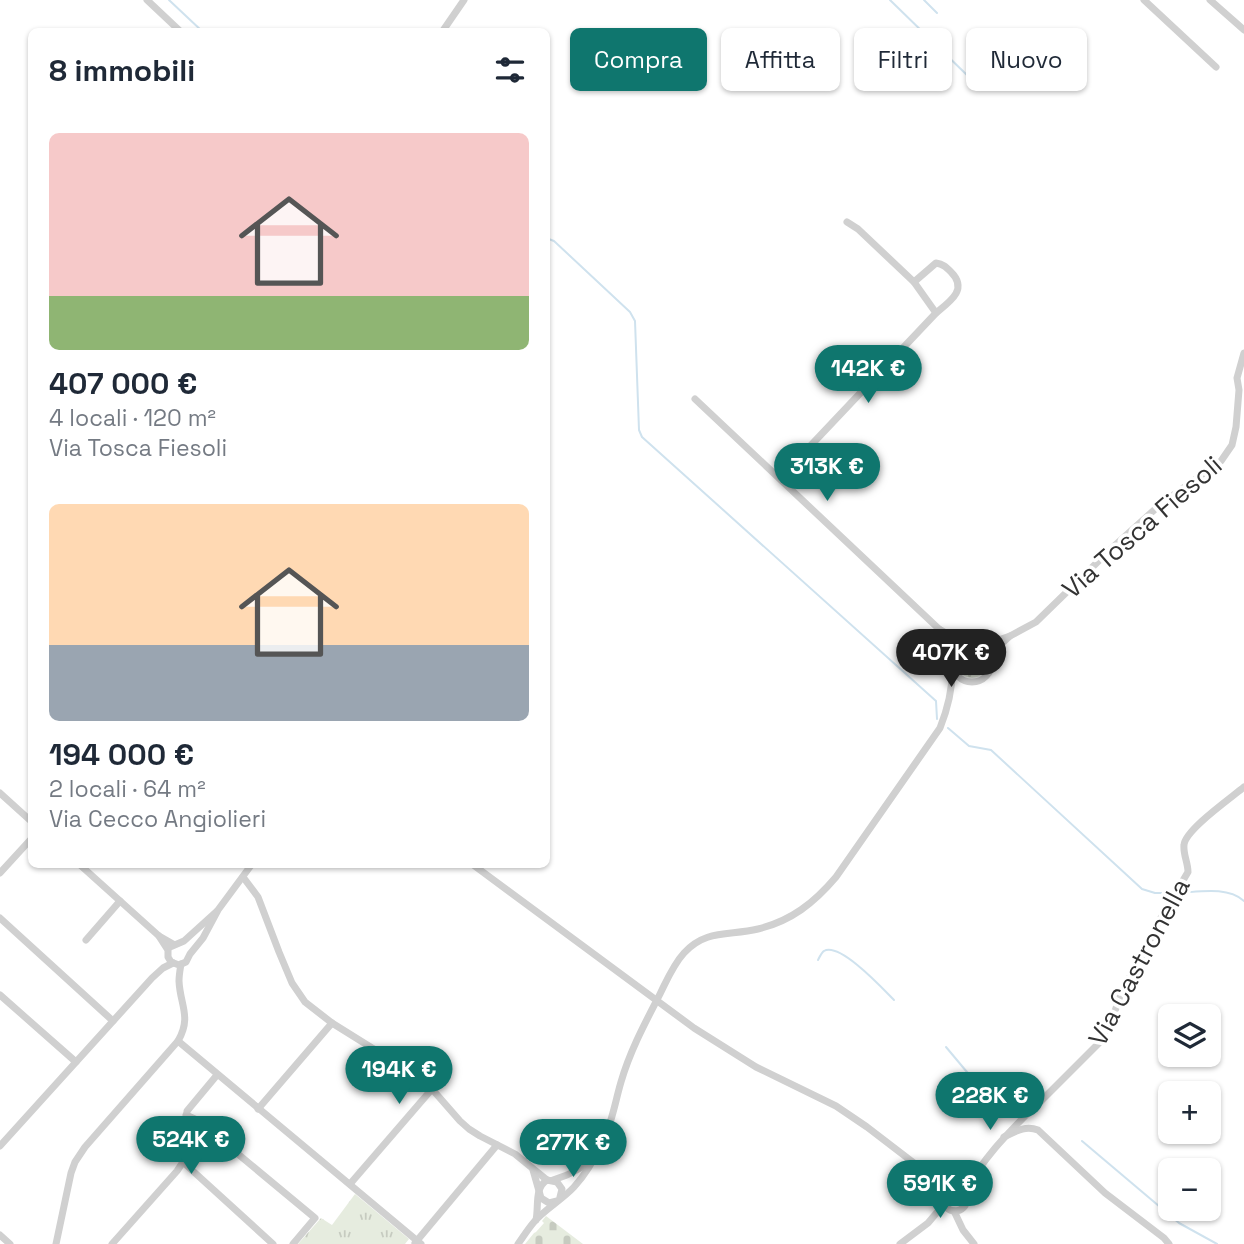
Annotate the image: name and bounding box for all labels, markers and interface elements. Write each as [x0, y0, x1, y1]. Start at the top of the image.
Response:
chip: Compra [570, 28, 707, 91]
chip: Affitta [721, 28, 840, 91]
chip: Filtri [854, 28, 952, 91]
chip: Nuovo [966, 28, 1087, 91]
text: 8 immobili [49, 51, 195, 90]
icon: filters [491, 51, 529, 89]
icon: home [226, 178, 352, 304]
pin: 142K € [811, 346, 925, 405]
text: 142K € [831, 353, 905, 383]
text: 407 000 € [49, 364, 197, 403]
text: 4 locali · 120 m² [49, 403, 216, 433]
text: Via Tosca Fiesoli [49, 433, 227, 463]
pin: 313K € [770, 444, 884, 503]
street label: Via Tosca Fiesoli [1055, 448, 1229, 606]
text: 313K € [790, 451, 864, 481]
icon: home [226, 549, 352, 675]
pin: 407K € [894, 630, 1008, 689]
text: 407K € [912, 637, 990, 667]
text: 194 000 € [49, 735, 194, 774]
text: 2 locali · 64 m² [49, 774, 206, 804]
text: Via Cecco Angiolieri [49, 804, 266, 834]
street label: Via Castronella [1080, 872, 1198, 1052]
map controls [1158, 1004, 1221, 1221]
button: layers [1158, 1004, 1221, 1067]
pin: 194K € [342, 1046, 456, 1106]
text: 194K € [361, 1054, 437, 1084]
pin: 228K € [933, 1072, 1047, 1132]
text: 228K € [952, 1080, 1028, 1110]
button: + [1158, 1081, 1221, 1144]
pin: 524K € [134, 1116, 248, 1176]
pin: 277K € [516, 1120, 630, 1179]
text: 524K € [152, 1124, 230, 1154]
text: 277K € [536, 1127, 610, 1157]
button: − [1158, 1158, 1221, 1221]
pin: 591K € [883, 1160, 997, 1220]
text: 591K € [903, 1168, 977, 1198]

